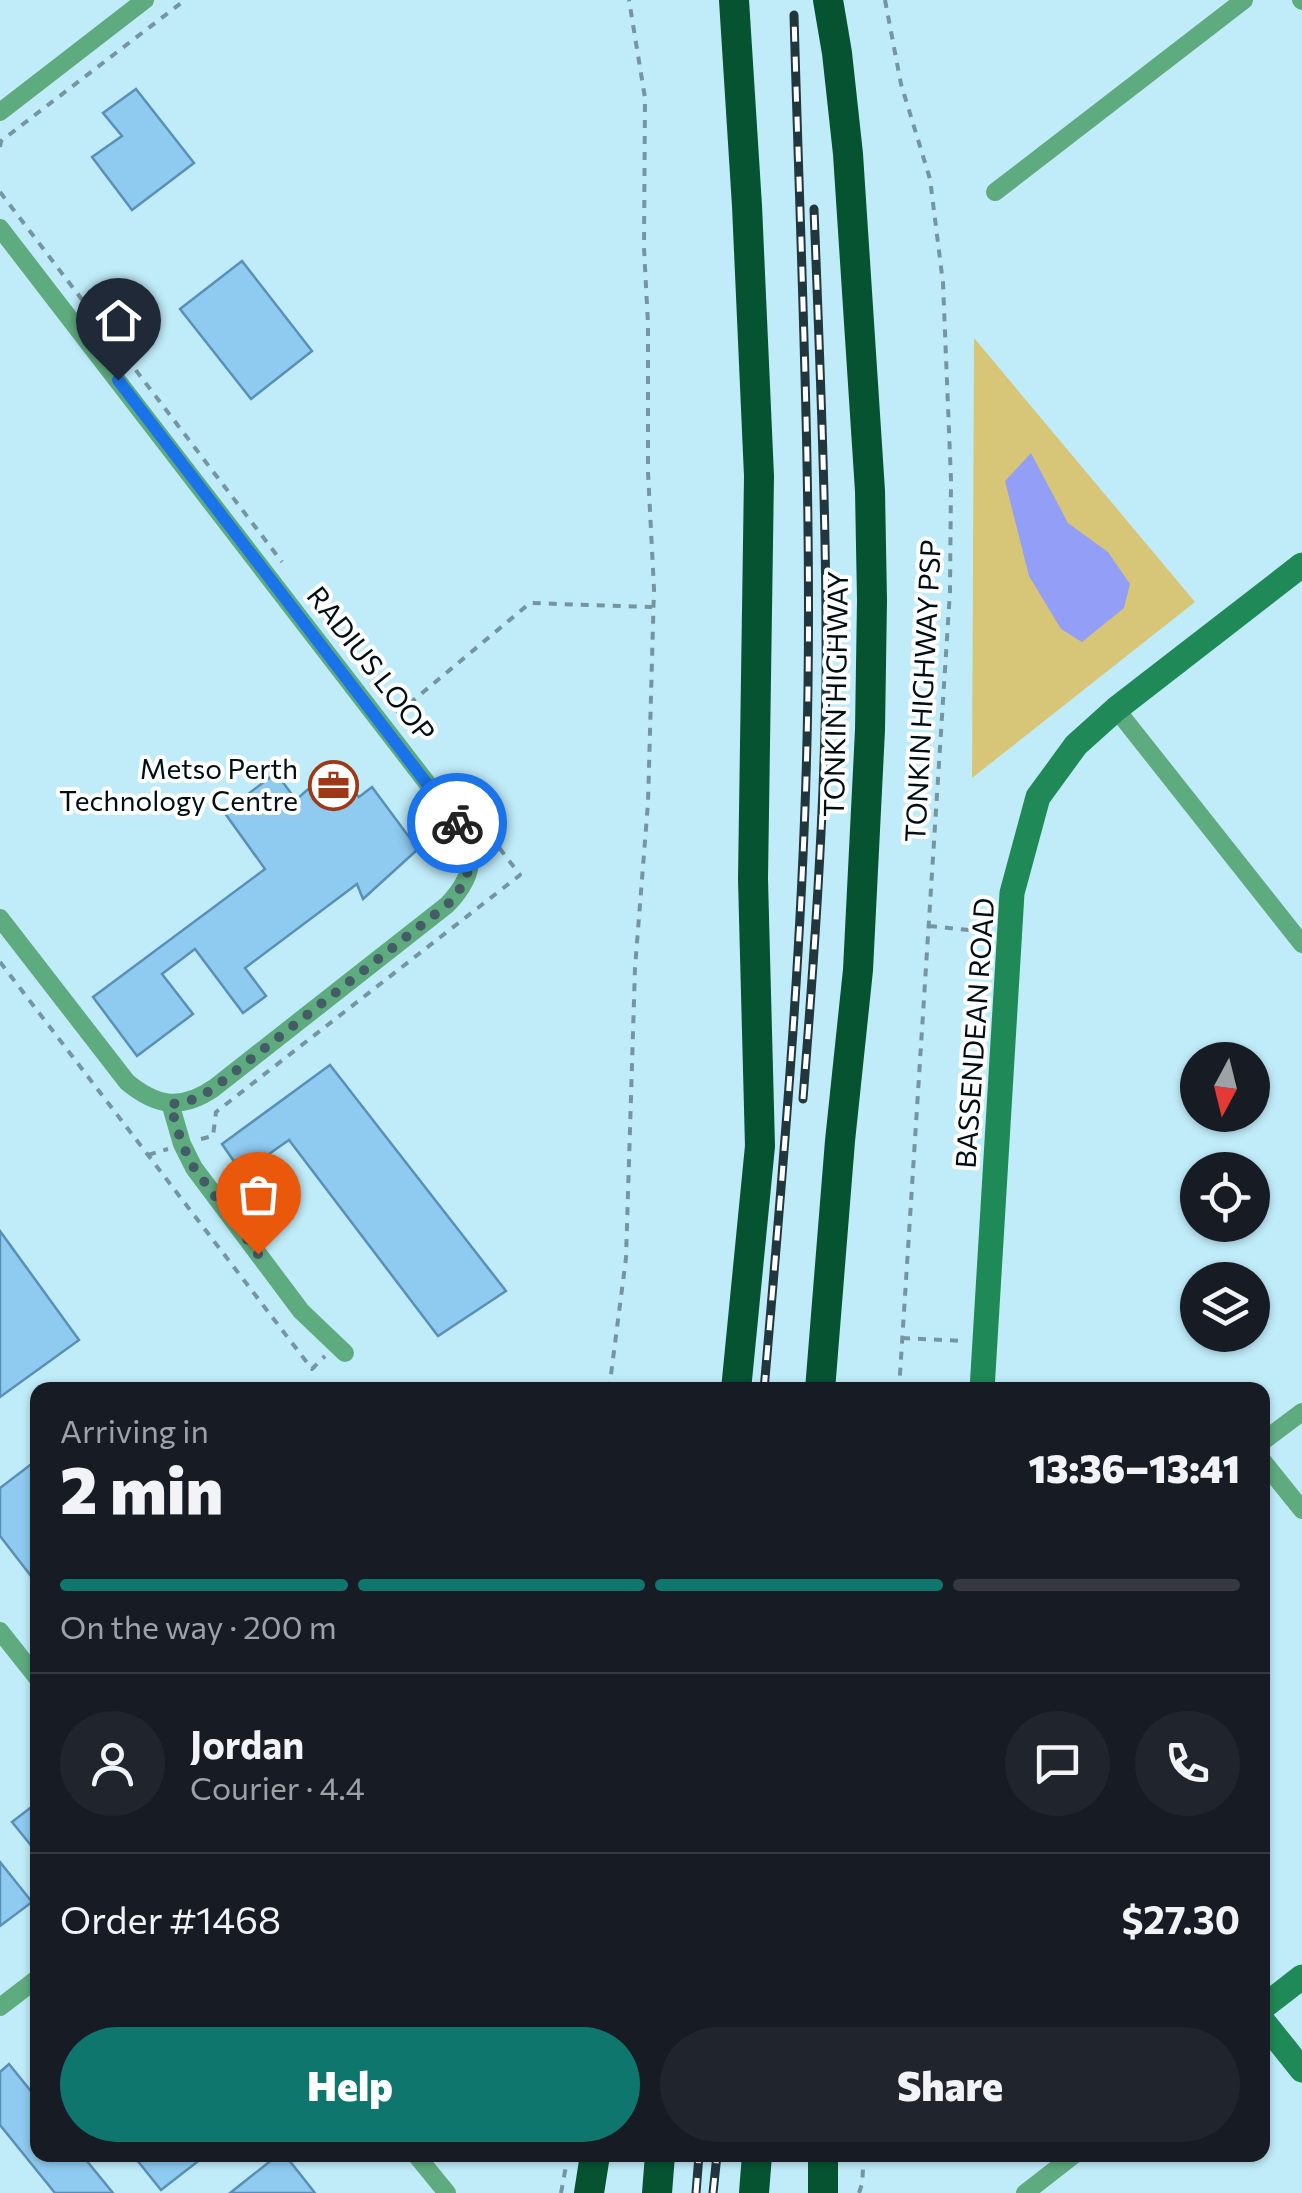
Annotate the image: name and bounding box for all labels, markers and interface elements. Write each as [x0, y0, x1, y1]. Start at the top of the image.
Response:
pin [76, 278, 161, 381]
icon: home [91, 293, 146, 348]
street label: TONKIN HIGHWAY PSP [897, 539, 947, 843]
street label: TONKIN HIGHWAY [816, 571, 854, 817]
street label: RADIUS LOOP [301, 579, 443, 748]
place label: Metso Perth Technology Centre [59, 751, 298, 817]
office icon: Metso Perth Technology Centre [307, 759, 359, 811]
courier [407, 773, 507, 873]
icon: bike [430, 796, 485, 851]
street label: BASSENDEAN ROAD [948, 896, 1000, 1169]
north arrow [1180, 1042, 1270, 1132]
map controls [1180, 1042, 1270, 1352]
pin [216, 1152, 301, 1255]
button: locate [1180, 1152, 1270, 1242]
icon: bag [231, 1167, 286, 1222]
button: layers [1180, 1262, 1270, 1352]
text: Arriving in [60, 1410, 209, 1450]
text: 13:36–13:41 [1028, 1444, 1240, 1491]
text: 2 min [60, 1448, 223, 1527]
text: On the way · 200 m [60, 1606, 337, 1646]
button: person [60, 1711, 165, 1816]
button: chat [1005, 1711, 1110, 1816]
button: phone [1135, 1711, 1240, 1816]
text: Jordan [190, 1720, 304, 1767]
text: Courier · 4.4 [190, 1767, 365, 1807]
text: Order #1468 [60, 1895, 281, 1942]
text: $27.30 [1121, 1895, 1240, 1942]
button: Help [60, 2027, 640, 2142]
button: Share [660, 2027, 1240, 2142]

